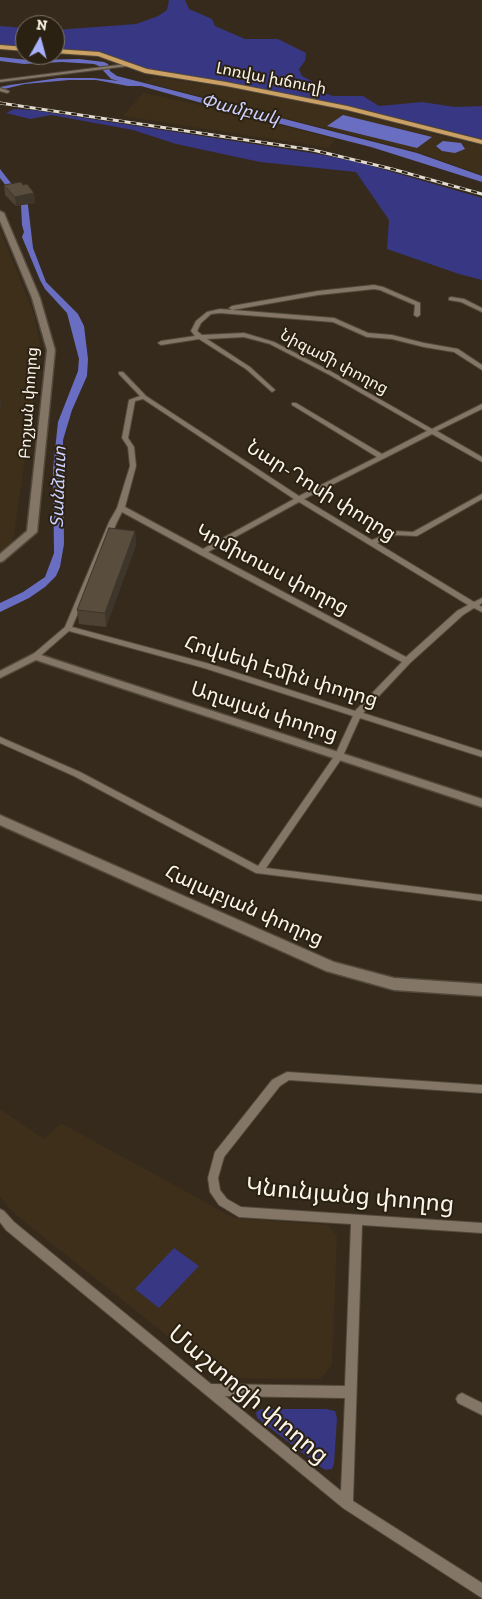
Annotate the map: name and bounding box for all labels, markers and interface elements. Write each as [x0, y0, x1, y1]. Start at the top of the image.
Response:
north arrow [15, 15, 65, 65]
text: N [35, 17, 48, 35]
street label: Լոռվա խճուղի [214, 59, 328, 99]
water label: Փամբակ [199, 90, 281, 130]
street label: Նիզամի փողոց [277, 325, 391, 399]
street label: Բոշյան փողոց [16, 346, 42, 460]
street label: Նար-Դոսի փողոց [242, 435, 400, 547]
water label: Տանձուտ [47, 446, 71, 528]
street label: Կոմիտաս փողոց [191, 520, 353, 620]
street label: Հովսեփ Էմին փողոց [181, 631, 381, 713]
street label: Աղայան փողոց [187, 677, 341, 747]
street label: Հալաբյան փողոց [161, 860, 327, 952]
street label: Կնունյանց փողոց [245, 1173, 455, 1219]
street label: Մաշտոցի փողոց [162, 1320, 334, 1470]

